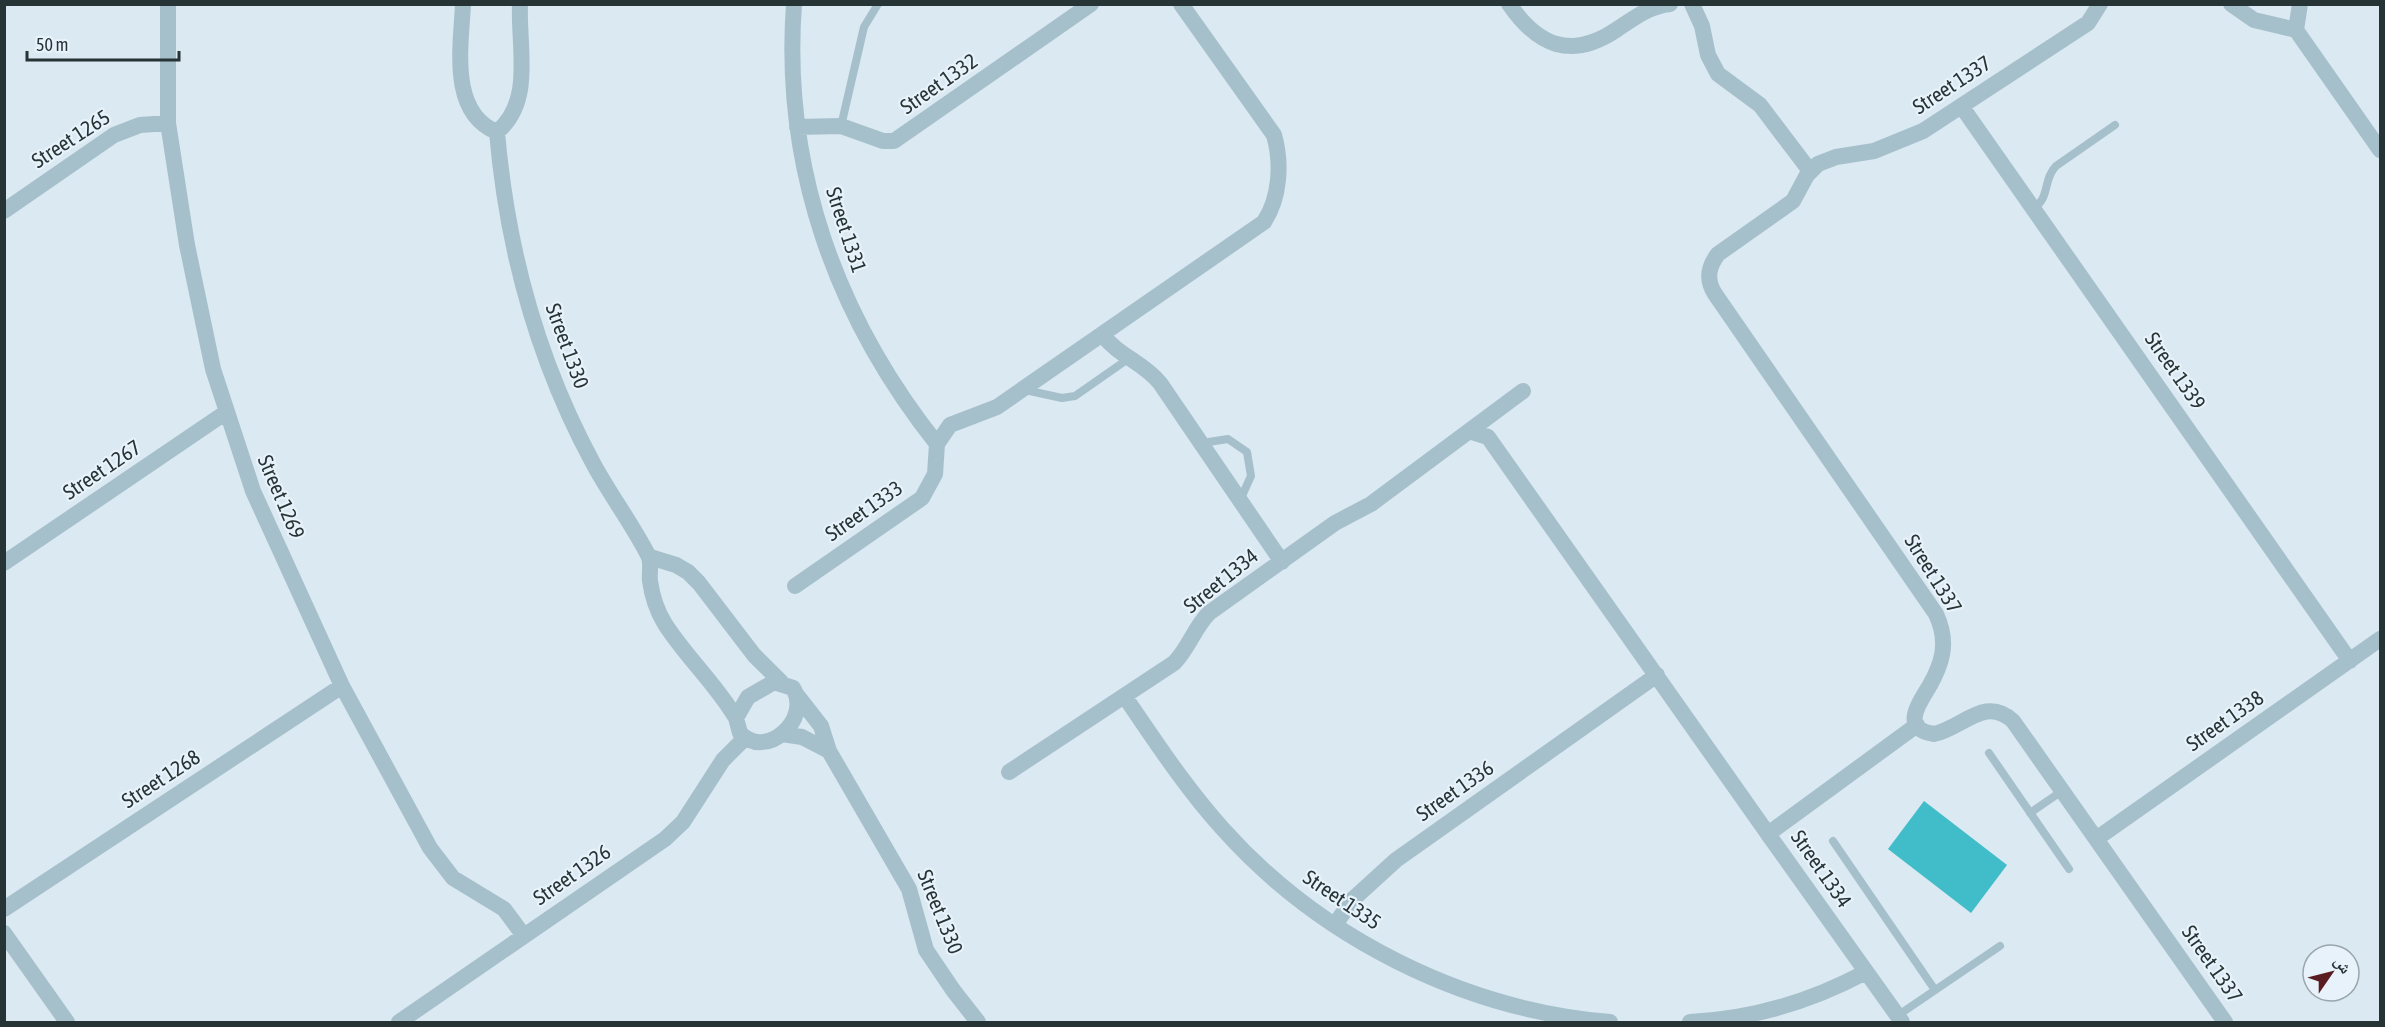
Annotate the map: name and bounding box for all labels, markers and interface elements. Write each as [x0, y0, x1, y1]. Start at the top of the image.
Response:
scale bar [27, 24, 178, 62]
text: 50 m [36, 34, 68, 55]
street label: Street 1332 [895, 48, 982, 118]
street label: Street 1337 [1908, 50, 1995, 118]
street label: Street 1265 [27, 104, 114, 172]
street label: Street 1331 [822, 184, 872, 275]
street label: Street 1330 [542, 300, 594, 391]
street label: Street 1339 [2141, 327, 2211, 414]
street label: Street 1267 [58, 434, 145, 504]
street label: Street 1269 [254, 451, 310, 542]
street label: Street 1333 [820, 475, 907, 545]
street label: Street 1337 [1900, 530, 1967, 617]
street label: Street 1334 [1178, 543, 1262, 617]
street label: Street 1338 [2181, 685, 2268, 755]
street label: Street 1268 [117, 744, 204, 812]
street label: Street 1336 [1411, 755, 1498, 825]
street label: Street 1334 [1787, 825, 1857, 912]
street label: Street 1326 [528, 839, 615, 909]
street label: Street 1335 [1299, 864, 1386, 934]
street label: Street 1330 [913, 866, 969, 957]
street label: Street 1337 [2178, 920, 2248, 1007]
north arrow [2301, 943, 2361, 1003]
text: ش [2330, 952, 2356, 977]

